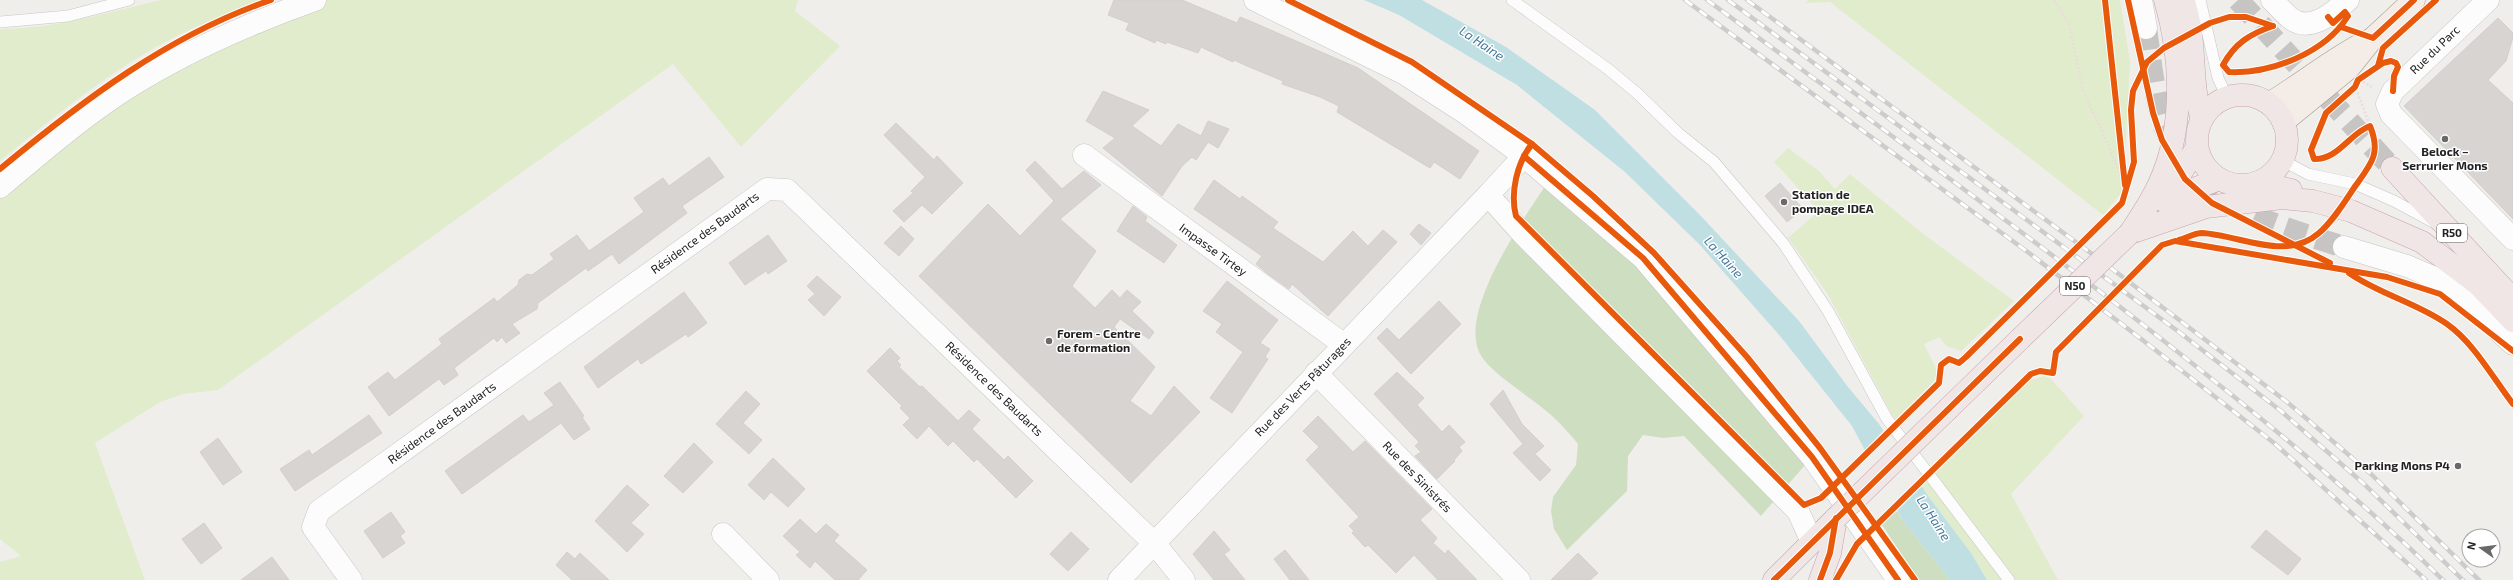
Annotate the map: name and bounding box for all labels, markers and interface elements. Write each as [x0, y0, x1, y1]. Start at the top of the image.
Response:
water label: La Haine [1456, 22, 1508, 64]
street label: Rue du Parc [2406, 22, 2462, 77]
marker: Belock – Serrurier Mons [2440, 134, 2450, 144]
place label: Belock – Serrurier Mons [2402, 144, 2488, 172]
place label: Station de pompage IDEA [1792, 187, 1874, 215]
street label: Résidence des Baudarts [648, 188, 761, 276]
marker: Station de pompage IDEA [1779, 197, 1789, 207]
street label: Impasse Tirtey [1177, 220, 1251, 279]
road number: R50 [2437, 224, 2467, 242]
water label: La Haine [1701, 233, 1747, 281]
road number: N50 [2060, 277, 2090, 295]
place label: Forem - Centre de formation [1057, 326, 1141, 354]
street label: Rue des Verts Pâturages [1251, 334, 1353, 439]
marker: Forem - Centre de formation [1044, 336, 1054, 346]
street label: Résidence des Baudarts [943, 338, 1046, 438]
street label: Résidence des Baudarts [385, 378, 498, 466]
street label: Rue des Sinistrés [1380, 438, 1455, 515]
place label: Parking Mons P4 [2355, 458, 2450, 472]
marker: Parking Mons P4 [2453, 461, 2463, 471]
water label: La Haine [1913, 492, 1955, 544]
north arrow [2461, 528, 2501, 568]
text: N [2464, 540, 2478, 551]

